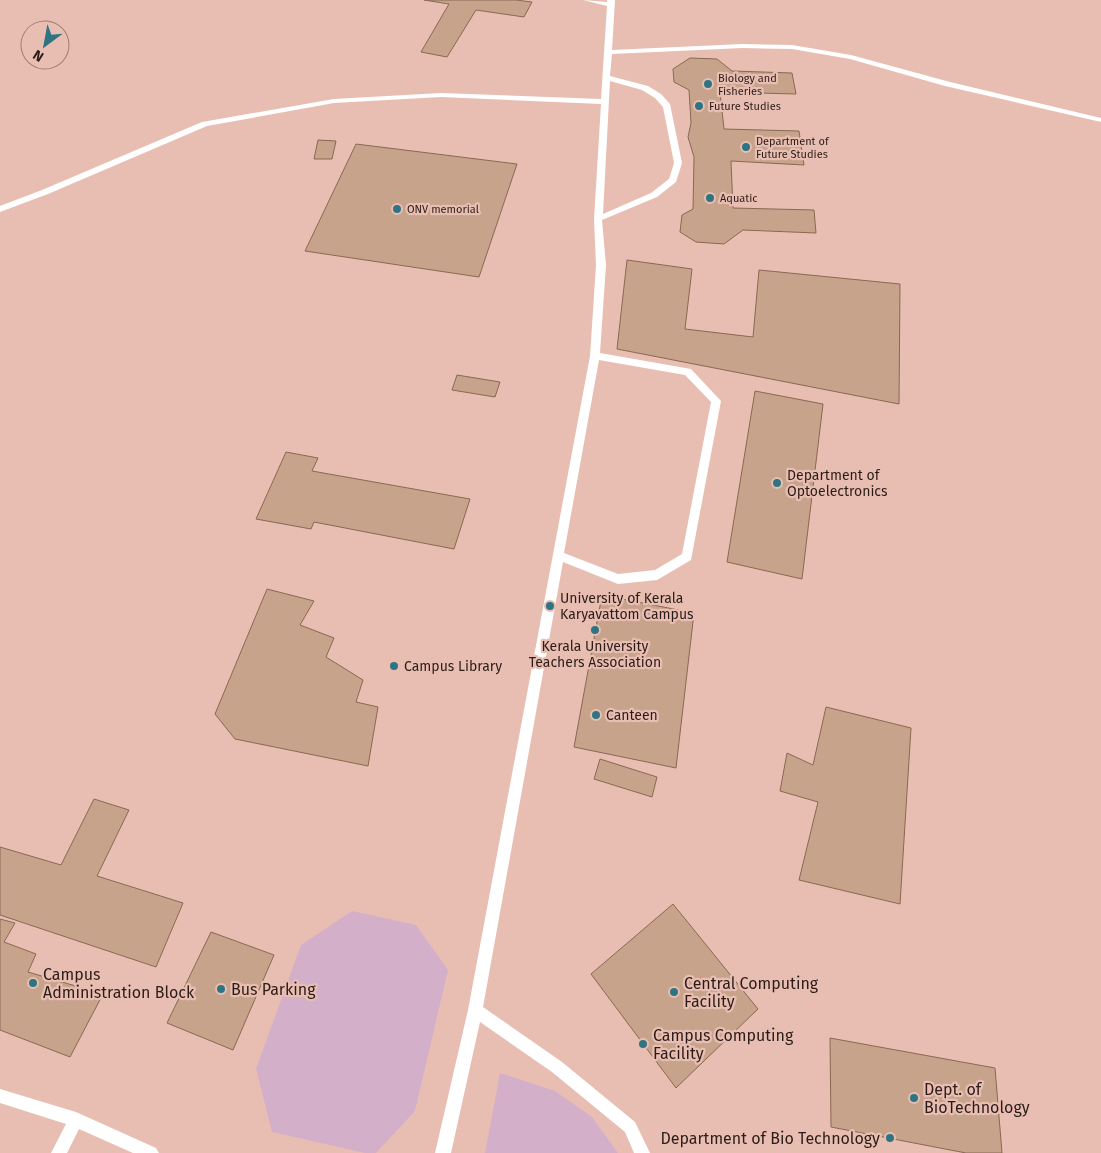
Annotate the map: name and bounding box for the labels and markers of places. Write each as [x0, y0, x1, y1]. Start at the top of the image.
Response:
place label: Biology and Fisheries [718, 72, 777, 98]
marker: Biology and Fisheries [702, 78, 714, 90]
marker: Future Studies [693, 100, 705, 112]
place label: Future Studies [709, 100, 781, 113]
place label: Department of Future Studies [756, 135, 830, 161]
marker: Department of Future Studies [740, 141, 752, 153]
marker: Aquatic [704, 192, 716, 204]
place label: Aquatic [720, 192, 758, 205]
marker: ONV memorial [391, 203, 403, 215]
place label: ONV memorial [407, 203, 479, 216]
place label: Department of Optoelectronics [787, 467, 888, 500]
marker: Department of Optoelectronics [771, 477, 783, 489]
place label: University of Kerala Karyavattom Campus [560, 590, 694, 623]
marker: University of Kerala Karyavattom Campus [544, 600, 556, 612]
marker: Kerala University Teachers Association [589, 624, 601, 636]
place label: Kerala University Teachers Association [529, 638, 661, 671]
place label: Campus Library [404, 658, 502, 675]
marker: Campus Library [388, 660, 400, 672]
place label: Canteen [606, 707, 658, 724]
marker: Canteen [590, 709, 602, 721]
place label: Campus Administration Block [43, 965, 195, 1002]
place label: Central Computing Facility [684, 974, 819, 1011]
marker: Campus Administration Block [27, 977, 39, 989]
place label: Bus Parking [231, 980, 316, 999]
marker: Bus Parking [215, 983, 227, 995]
marker: Central Computing Facility [668, 986, 680, 998]
place label: Campus Computing Facility [653, 1026, 794, 1063]
marker: Campus Computing Facility [637, 1038, 649, 1050]
place label: Dept. of BioTechnology [924, 1080, 1030, 1117]
marker: Dept. of BioTechnology [908, 1092, 920, 1104]
place label: Department of Bio Technology [660, 1129, 880, 1148]
marker: Department of Bio Technology [884, 1132, 896, 1144]

